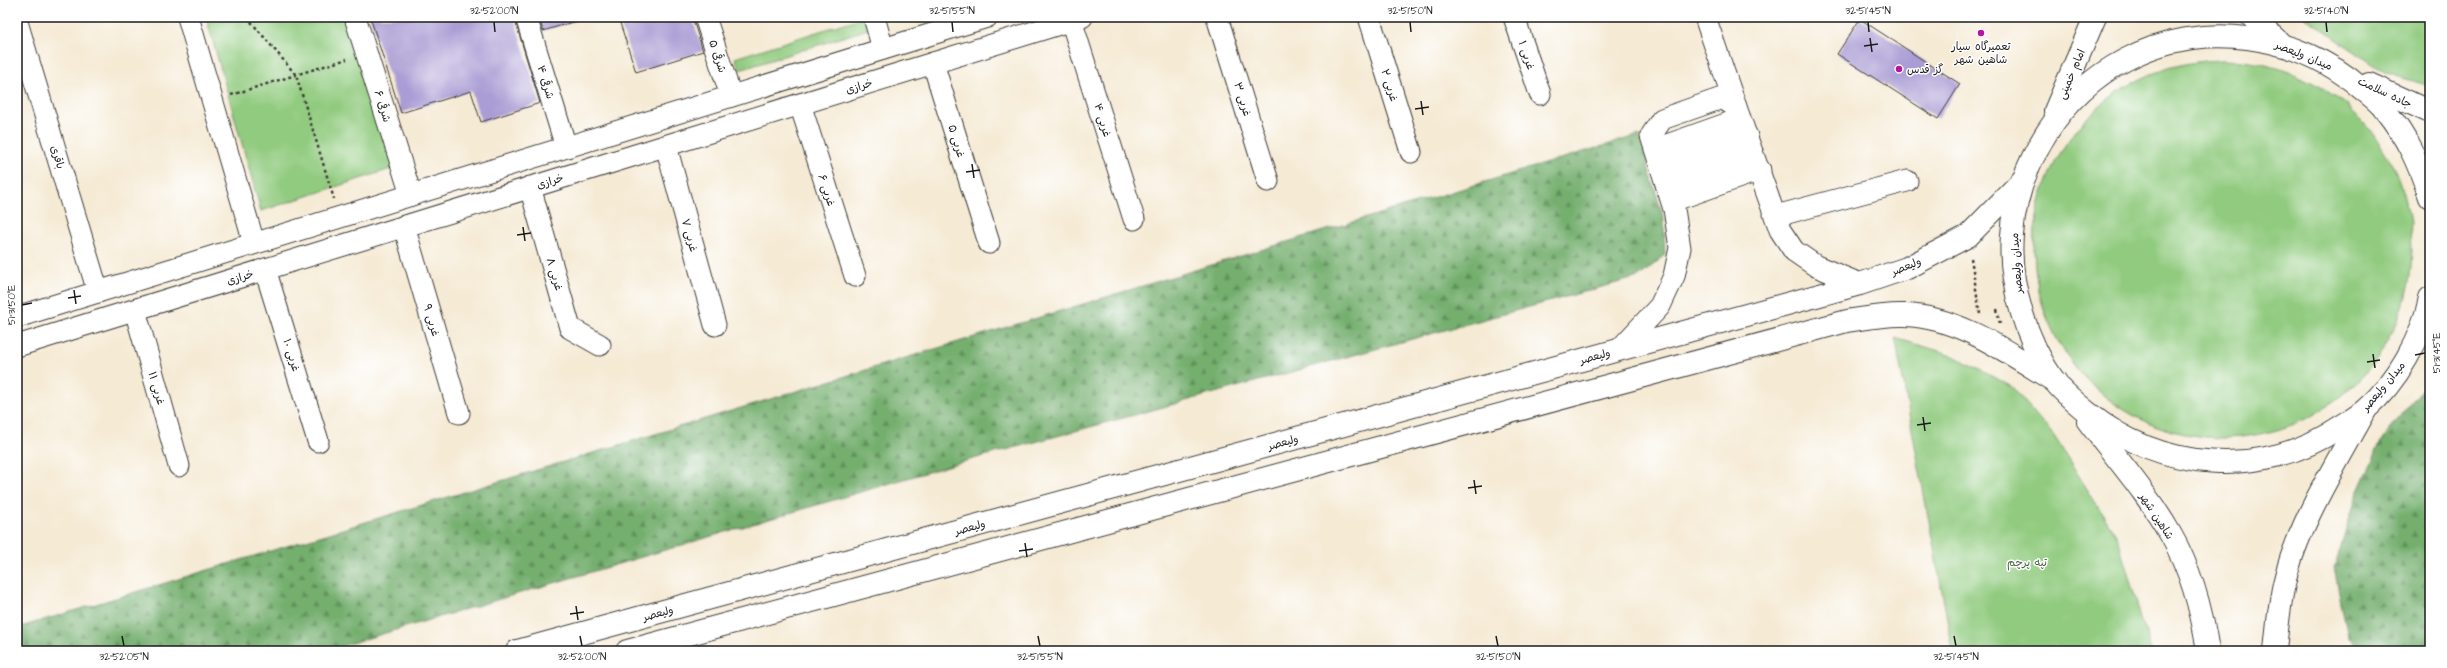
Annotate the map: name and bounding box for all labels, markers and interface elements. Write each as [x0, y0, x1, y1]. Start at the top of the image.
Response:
text: 32°52'00"N [470, 4, 518, 18]
text: 32°51'55"N [929, 4, 975, 18]
text: 32°51'50"N [1387, 4, 1433, 18]
text: 32°51'45"N [1845, 4, 1891, 18]
text: 32°51'40"N [2304, 4, 2348, 18]
marker: تعمیرگاه سیار شاهین شهر [1976, 28, 1986, 38]
street label: میدان ولیعصر [2272, 37, 2335, 74]
street label: ۵ شرقی [705, 38, 730, 74]
street label: ۱ غربی [1515, 39, 1538, 72]
place label: تعمیرگاه سیار شاهین شهر [1951, 39, 2011, 67]
street label: امام خمینی [2054, 47, 2090, 102]
place label: گز قدس [1907, 62, 1944, 77]
street label: ۴ شرقی [533, 64, 558, 101]
marker: گز قدس [1894, 64, 1904, 74]
street label: ۲ غربی [1377, 67, 1402, 103]
street label: جاده سلامت [2355, 73, 2414, 111]
street label: خرازی [844, 75, 874, 98]
street label: ۳ غربی [1230, 80, 1255, 118]
street label: ۶ شرقی [371, 88, 394, 124]
street label: ۴ غربی [1090, 102, 1115, 139]
street label: ۵ غربی [944, 123, 969, 159]
street label: باقری [47, 144, 68, 171]
street label: خرازی [535, 170, 565, 193]
street label: ۶ غربی [814, 172, 839, 208]
street label: ۷ غربی [678, 217, 701, 253]
street label: میدان ولیعصر [2007, 232, 2026, 295]
street label: ولیعصر [1888, 254, 1923, 280]
street label: ۸ غربی [543, 256, 566, 292]
street label: خرازی [225, 266, 255, 289]
text: 51°31'50"E [5, 285, 19, 325]
street label: ۹ غربی [420, 302, 443, 338]
text: 51°31'45"E [2430, 333, 2444, 373]
street label: ۱۰ غربی [279, 337, 304, 373]
street label: ولیعصر [1577, 345, 1612, 368]
street label: میدان ولیعصر [2358, 358, 2409, 415]
street label: ۱۱ غربی [145, 370, 168, 407]
street label: ولیعصر [1265, 431, 1300, 454]
street label: شاهین شهر [2135, 489, 2177, 542]
street label: ولیعصر [952, 516, 987, 539]
park label: تپه پرچم [2007, 555, 2048, 571]
street label: ولیعصر [640, 602, 675, 625]
text: 32°52'05"N [99, 650, 149, 664]
text: 32°52'00"N [558, 650, 606, 664]
text: 32°51'55"N [1017, 650, 1063, 664]
text: 32°51'50"N [1475, 650, 1521, 664]
text: 32°51'45"N [1933, 650, 1979, 664]

